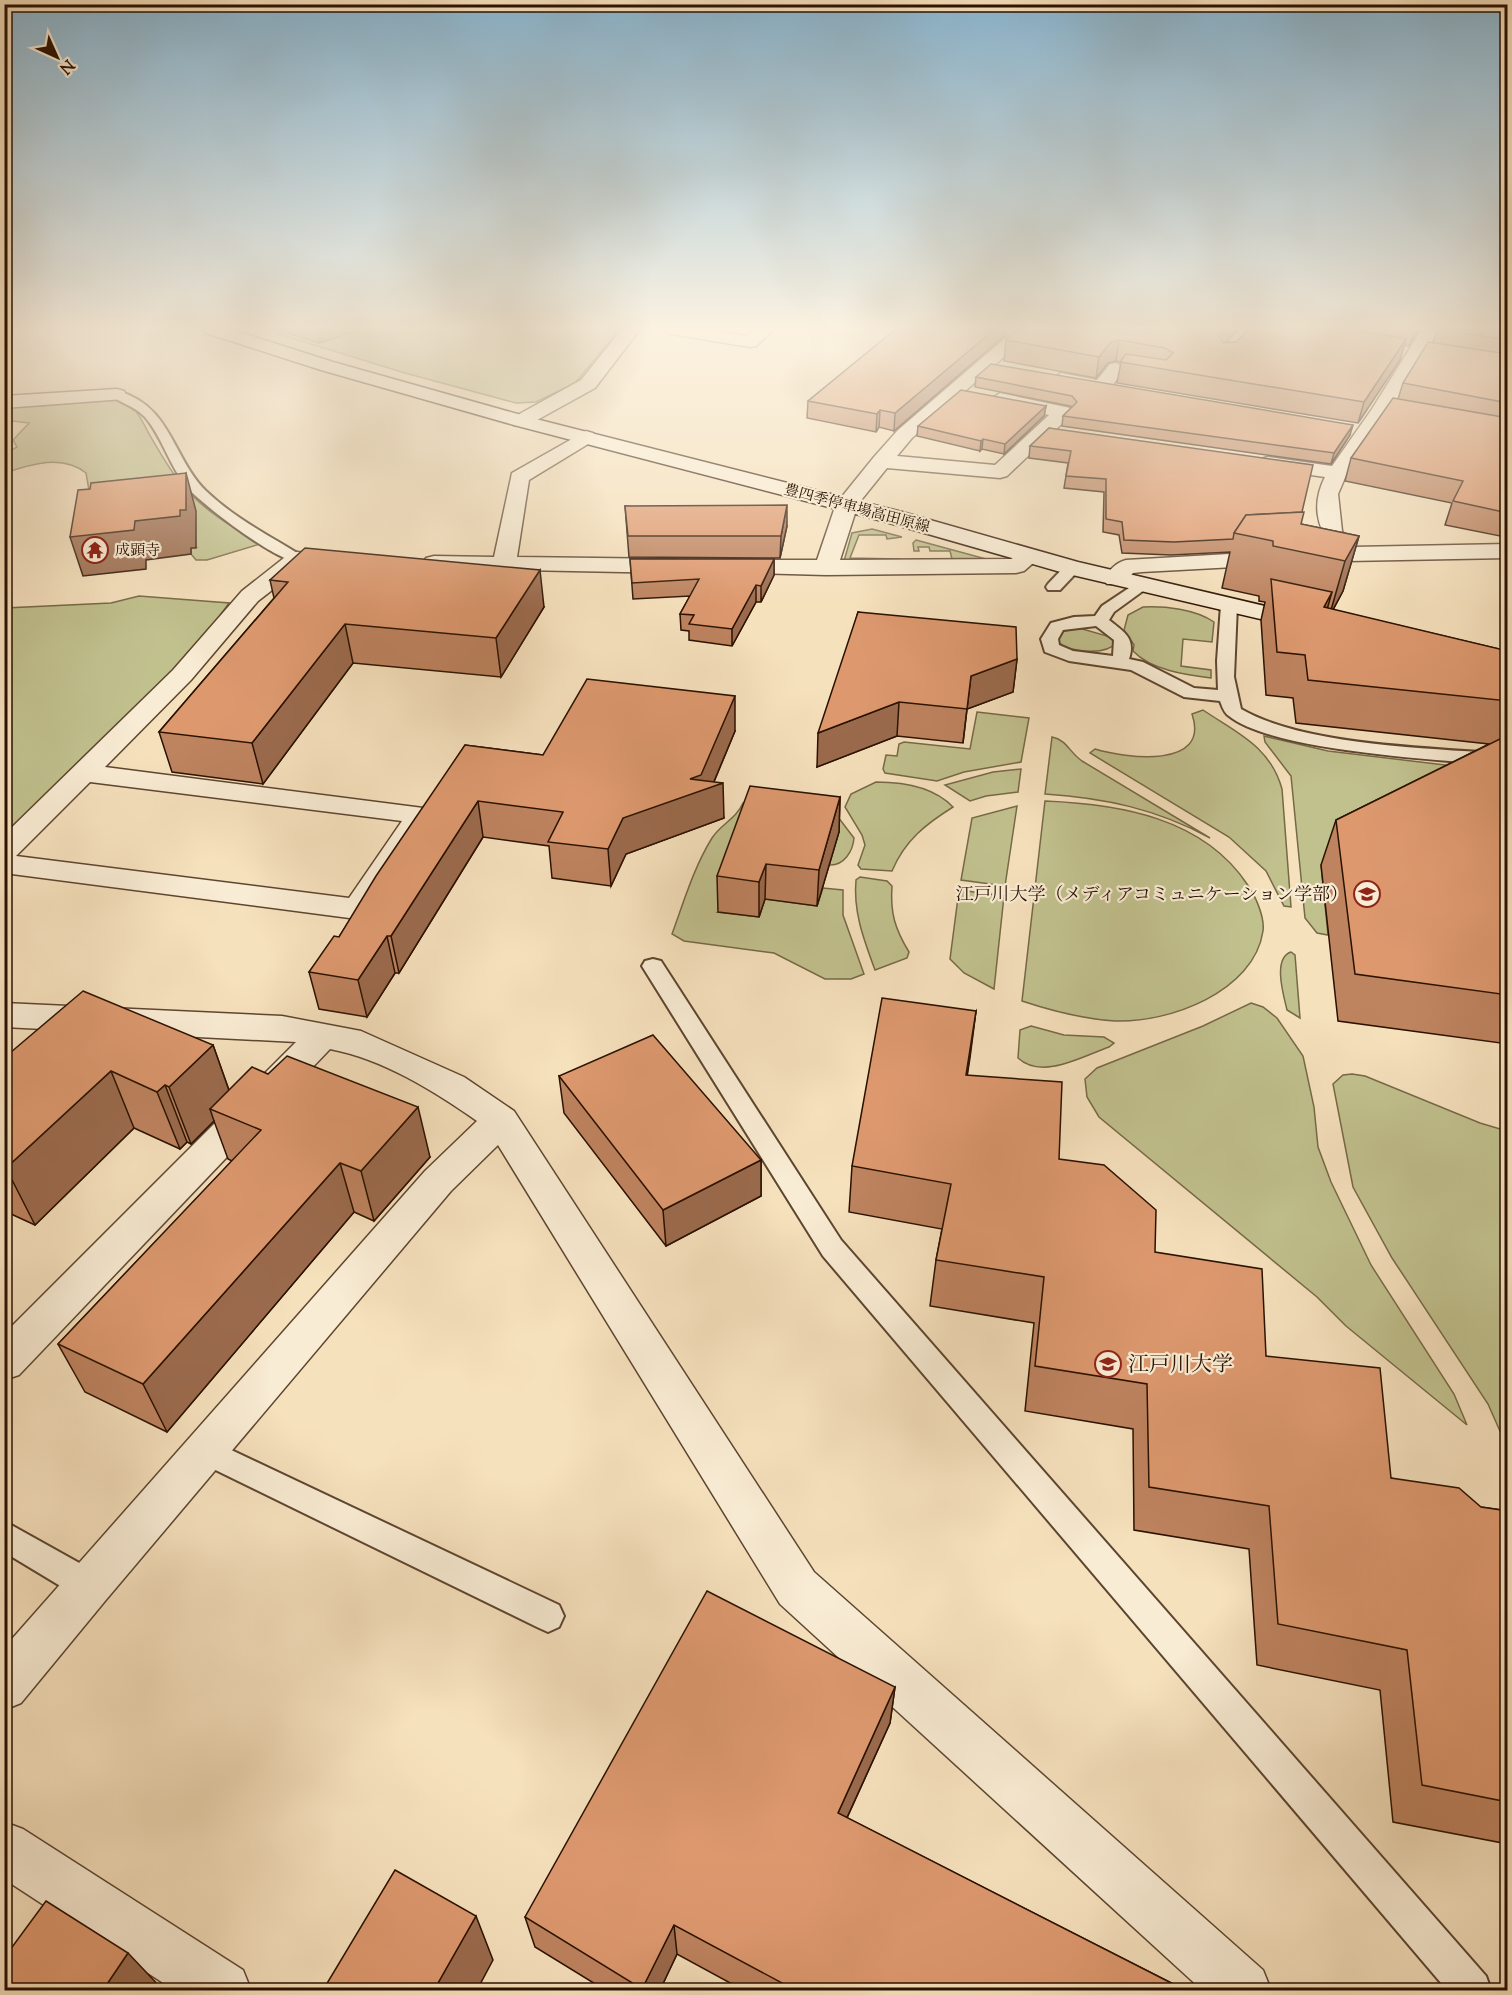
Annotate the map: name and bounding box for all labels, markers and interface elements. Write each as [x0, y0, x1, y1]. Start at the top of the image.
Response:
north arrow [27, 27, 87, 87]
text: N [53, 53, 78, 79]
street label: 豊四季停車場高田原線 [781, 480, 932, 539]
temple icon: 成顕寺 [80, 535, 110, 565]
place label: 成顕寺 [115, 541, 160, 562]
school or university icon: 江戸川大学（メディアコミュニケーション学部） [1352, 879, 1382, 909]
place label: 江戸川大学（メディアコミュニケーション学部） [955, 883, 1348, 909]
school or university icon: 江戸川大学 [1093, 1349, 1123, 1379]
place label: 江戸川大学 [1128, 1351, 1233, 1381]

